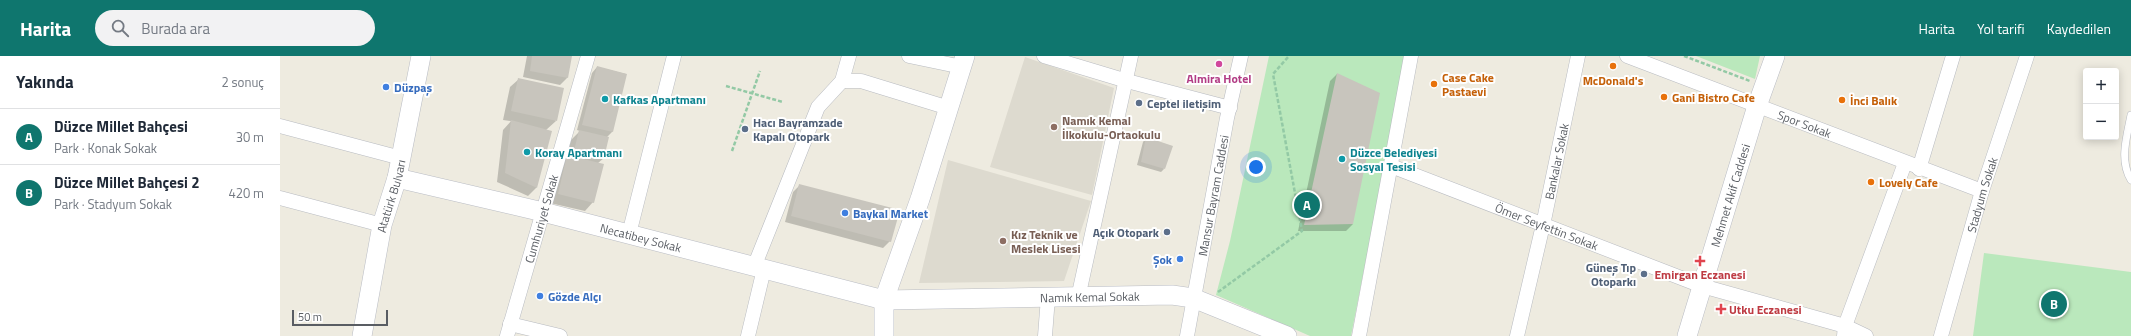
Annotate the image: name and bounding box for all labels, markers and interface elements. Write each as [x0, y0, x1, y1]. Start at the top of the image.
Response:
search box [95, 10, 375, 46]
text: Harita [20, 14, 71, 43]
icon: search [109, 17, 131, 39]
text: Burada ara [141, 17, 210, 40]
text: Harita [1919, 18, 1955, 39]
text: Yol tarifi [1977, 18, 2025, 39]
text: Kaydedilen [2047, 18, 2111, 39]
marker: Almira Hotel [1214, 59, 1224, 69]
marker: McDonald's [1608, 61, 1618, 71]
place label: Case Cake Pastaevi [1442, 68, 1494, 101]
map controls [2083, 68, 2119, 140]
button: + [2083, 68, 2119, 104]
text: Yakında [16, 69, 74, 95]
place label: Almira Hotel [1186, 69, 1252, 88]
place label: McDonald's [1583, 71, 1644, 90]
text: 2 sonuç [221, 72, 264, 92]
place label: Düzpaş [394, 78, 432, 97]
marker: Case Cake Pastaevi [1429, 79, 1439, 89]
marker: Düzpaş [381, 82, 391, 92]
place label: Gani Bistro Cafe [1672, 88, 1755, 107]
place label: Kafkas Apartmanı [613, 90, 706, 109]
place label: İnci Balık [1850, 91, 1898, 110]
marker: Gani Bistro Cafe [1659, 92, 1669, 102]
marker: Kafkas Apartmanı [600, 94, 610, 104]
place label: Ceptel iletişim [1147, 94, 1221, 113]
marker: İnci Balık [1837, 95, 1847, 105]
marker: Ceptel iletişim [1134, 98, 1144, 108]
button: − [2083, 104, 2119, 140]
street label: Spor Sokak [1775, 105, 1835, 143]
place label: Namık Kemal İlkokulu-Ortaokulu [1062, 111, 1161, 144]
place label: Hacı Bayramzade Kapalı Otopark [753, 113, 843, 146]
text: Düzce Millet Bahçesi [54, 115, 188, 138]
street label: Bankalar Sokak [1539, 121, 1573, 201]
marker: Namık Kemal İlkokulu-Ortaokulu [1049, 122, 1059, 132]
marker: Hacı Bayramzade Kapalı Otopark [740, 124, 750, 134]
text: A [25, 127, 33, 147]
text: 30 m [236, 127, 264, 147]
street label: Mansur Bayram Caddesi [1192, 133, 1233, 258]
text: Park · Konak Sokak [54, 138, 157, 158]
street label: Mehmet Akif Caddesi [1705, 141, 1754, 249]
place label: Koray Apartmanı [535, 143, 622, 162]
place label: Düzce Belediyesi Sosyal Tesisi [1350, 143, 1437, 176]
marker: Koray Apartmanı [522, 147, 532, 157]
marker: Düzce Belediyesi Sosyal Tesisi [1337, 154, 1347, 164]
street label: Stadyum Sokak [1961, 154, 2002, 235]
your location [1246, 157, 1266, 177]
street label: Atatürk Bulvarı [371, 158, 410, 234]
text: Düzce Millet Bahçesi 2 [54, 171, 200, 194]
street label: Cumhuriyet Sokak [519, 172, 563, 265]
place label: Lovely Cafe [1879, 173, 1938, 192]
marker: Lovely Cafe [1866, 177, 1876, 187]
text: B [25, 183, 33, 203]
text: 420 m [228, 183, 264, 203]
pin: A [1294, 190, 1320, 220]
text: Park · Stadyum Sokak [54, 194, 172, 214]
street label: Ömer Seyfettin Sokak [1492, 198, 1602, 255]
place label: Baykal Market [853, 204, 929, 223]
marker: Baykal Market [840, 208, 850, 218]
street label: Necatibey Sokak [598, 218, 684, 257]
place label: Açık Otopark [1093, 223, 1160, 242]
place label: Kız Teknik ve Meslek Lisesi [1011, 225, 1081, 258]
marker: Açık Otopark [1162, 227, 1172, 237]
marker: Kız Teknik ve Meslek Lisesi [998, 236, 1008, 246]
place label: Şok [1153, 250, 1173, 269]
marker: Şok [1175, 254, 1185, 264]
marker: Emirgan Eczanesi [1695, 256, 1705, 266]
place label: Güneş Tıp Otoparkı [1586, 258, 1636, 291]
place label: Emirgan Eczanesi [1654, 265, 1746, 284]
marker: Güneş Tıp Otoparkı [1639, 269, 1649, 279]
street label: Namık Kemal Sokak [1040, 286, 1140, 307]
place label: Gözde Alçı [548, 287, 601, 306]
pin: B [2041, 289, 2067, 319]
marker: Gözde Alçı [535, 291, 545, 301]
place label: Utku Eczanesi [1729, 300, 1802, 319]
marker: Utku Eczanesi [1716, 304, 1726, 314]
scale bar [292, 308, 388, 327]
text: 50 m [298, 309, 322, 325]

